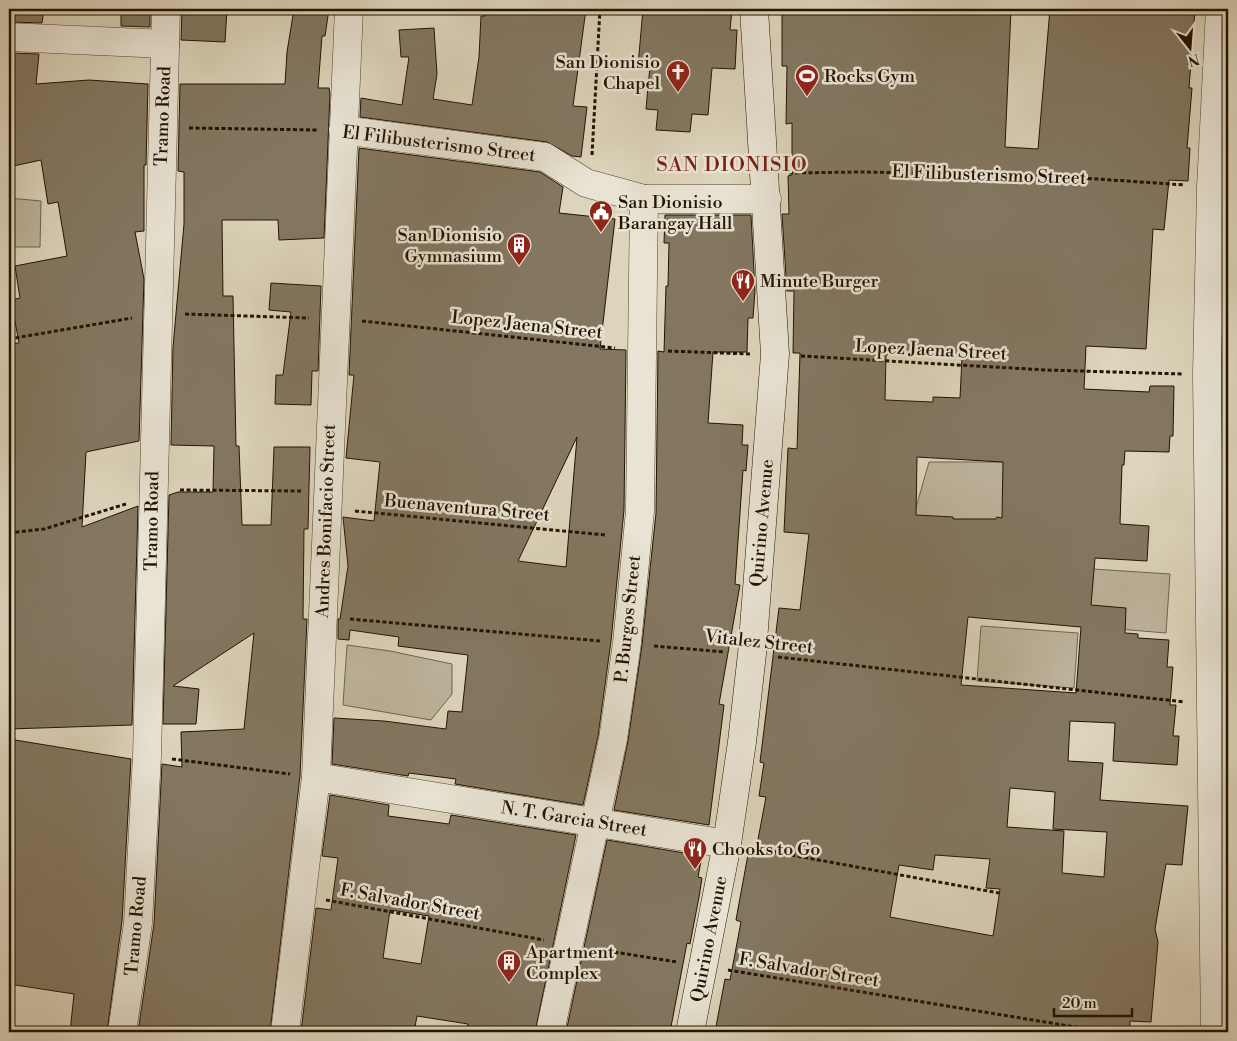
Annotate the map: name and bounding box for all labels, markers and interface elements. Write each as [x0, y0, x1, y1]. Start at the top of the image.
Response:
north arrow [1164, 22, 1214, 72]
text: N [1186, 49, 1201, 70]
place label: San Dionisio Chapel [555, 51, 661, 95]
church icon: San Dionisio Chapel [665, 59, 691, 93]
sports icon: Rocks Gym [794, 63, 820, 97]
street label: Tramo Road [150, 65, 176, 166]
place label: Rocks Gym [824, 65, 915, 88]
street label: El Filibusterismo Street [341, 121, 538, 167]
district label: SAN DIONISIO [656, 153, 808, 178]
street label: El Filibusterismo Street [891, 160, 1087, 190]
place label: San Dionisio Barangay Hall [617, 191, 733, 235]
public building icon: San Dionisio Barangay Hall [588, 199, 614, 233]
place label: San Dionisio Gymnasium [397, 224, 502, 268]
building icon: San Dionisio Gymnasium [506, 232, 532, 266]
restaurant icon: Minute Burger [730, 268, 756, 302]
place label: Minute Burger [760, 270, 879, 293]
street label: Lopez Jaena Street [450, 306, 604, 344]
street label: Lopez Jaena Street [854, 335, 1008, 365]
street label: Andres Bonifacio Street [311, 423, 341, 620]
street label: Quirino Avenue [745, 458, 779, 588]
street label: Tramo Road [140, 470, 164, 571]
street label: Buenaventura Street [382, 489, 551, 527]
street label: P. Burgos Street [610, 553, 646, 684]
street label: Vitalez Street [703, 625, 815, 659]
street label: N. T. Garcia Street [499, 796, 649, 842]
restaurant icon: Chooks to Go [682, 836, 708, 870]
place label: Chooks to Go [712, 838, 820, 861]
street label: Tramo Road [120, 874, 152, 977]
street label: Quirino Avenue [685, 874, 733, 1004]
street label: F. Salvador Street [338, 878, 482, 926]
place label: Apartment Complex [525, 941, 615, 985]
street label: F. Salvador Street [737, 948, 881, 993]
building icon: Apartment Complex [496, 949, 522, 983]
scale bar [1054, 986, 1132, 1018]
text: 20 m [1062, 994, 1097, 1013]

